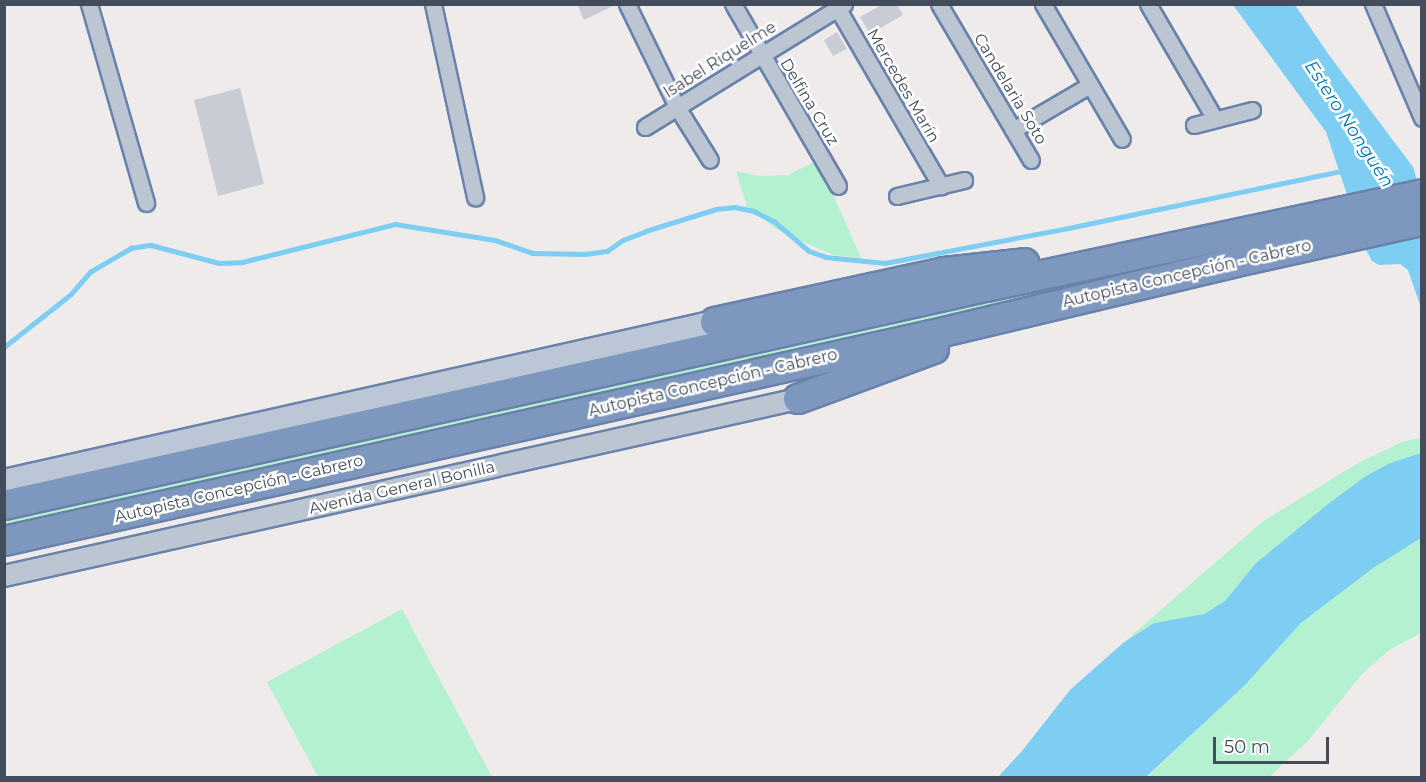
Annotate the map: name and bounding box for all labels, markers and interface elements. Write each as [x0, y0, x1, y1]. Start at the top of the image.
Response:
street label: Isabel Riquelme [660, 18, 780, 102]
street label: Mercedes Marín [863, 26, 943, 146]
street label: Candelaria Soto [969, 30, 1051, 148]
street label: Delfina Cruz [776, 55, 842, 149]
water label: Estero Nonguén [1300, 56, 1398, 192]
street label: Autopista Concepción - Cabrero [1061, 236, 1313, 312]
street label: Autopista Concepción - Cabrero [587, 345, 839, 421]
street label: Autopista Concepción - Cabrero [113, 451, 365, 527]
street label: Avenida General Bonilla [307, 457, 497, 519]
scale bar [1216, 725, 1332, 763]
text: 50 m [1224, 736, 1270, 758]

